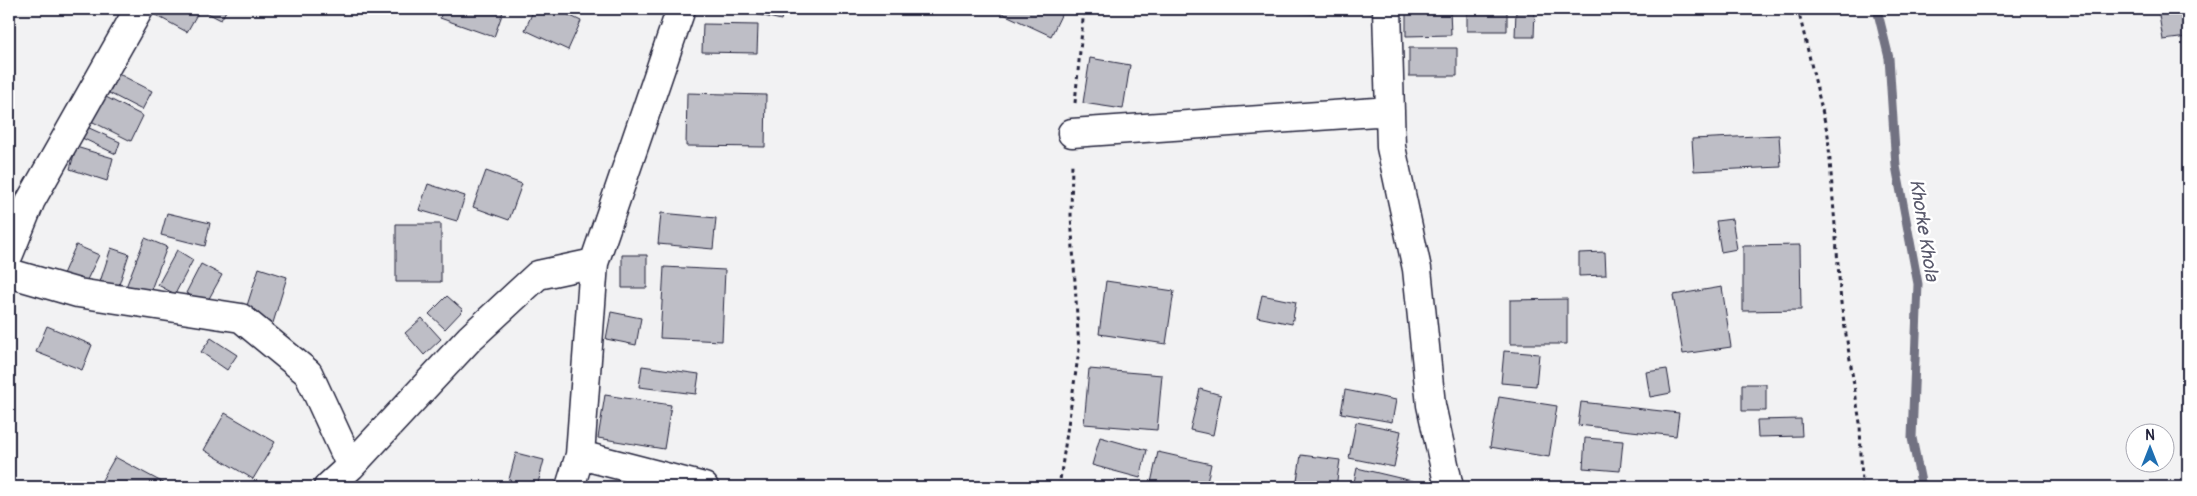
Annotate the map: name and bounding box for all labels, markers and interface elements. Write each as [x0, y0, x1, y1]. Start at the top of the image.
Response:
water label: Khorke Khola [1904, 177, 1944, 284]
north arrow [2124, 424, 2174, 474]
text: N [2145, 427, 2155, 444]

